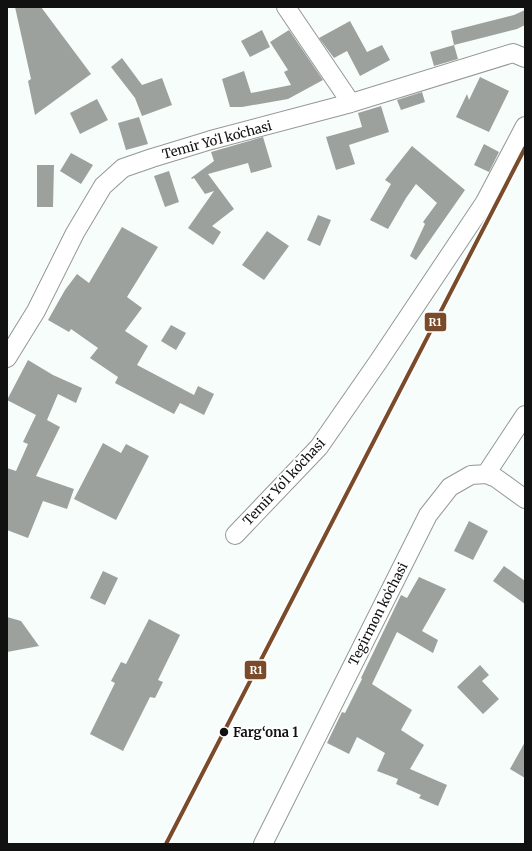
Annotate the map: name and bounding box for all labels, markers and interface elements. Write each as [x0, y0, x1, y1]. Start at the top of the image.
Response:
street label: Temir Yoʻl koʻchasi [160, 117, 274, 163]
line badge: R1 [424, 312, 447, 332]
text: R1 [429, 315, 441, 329]
street label: Temir Yoʻl koʻchasi [239, 435, 329, 529]
street label: Tegirmon koʻchasi [345, 559, 411, 669]
line badge: R1 [244, 660, 267, 680]
text: R1 [250, 663, 262, 677]
place label: Farg‘ona 1 [233, 724, 298, 741]
marker: Farg‘ona 1 [218, 726, 230, 738]

